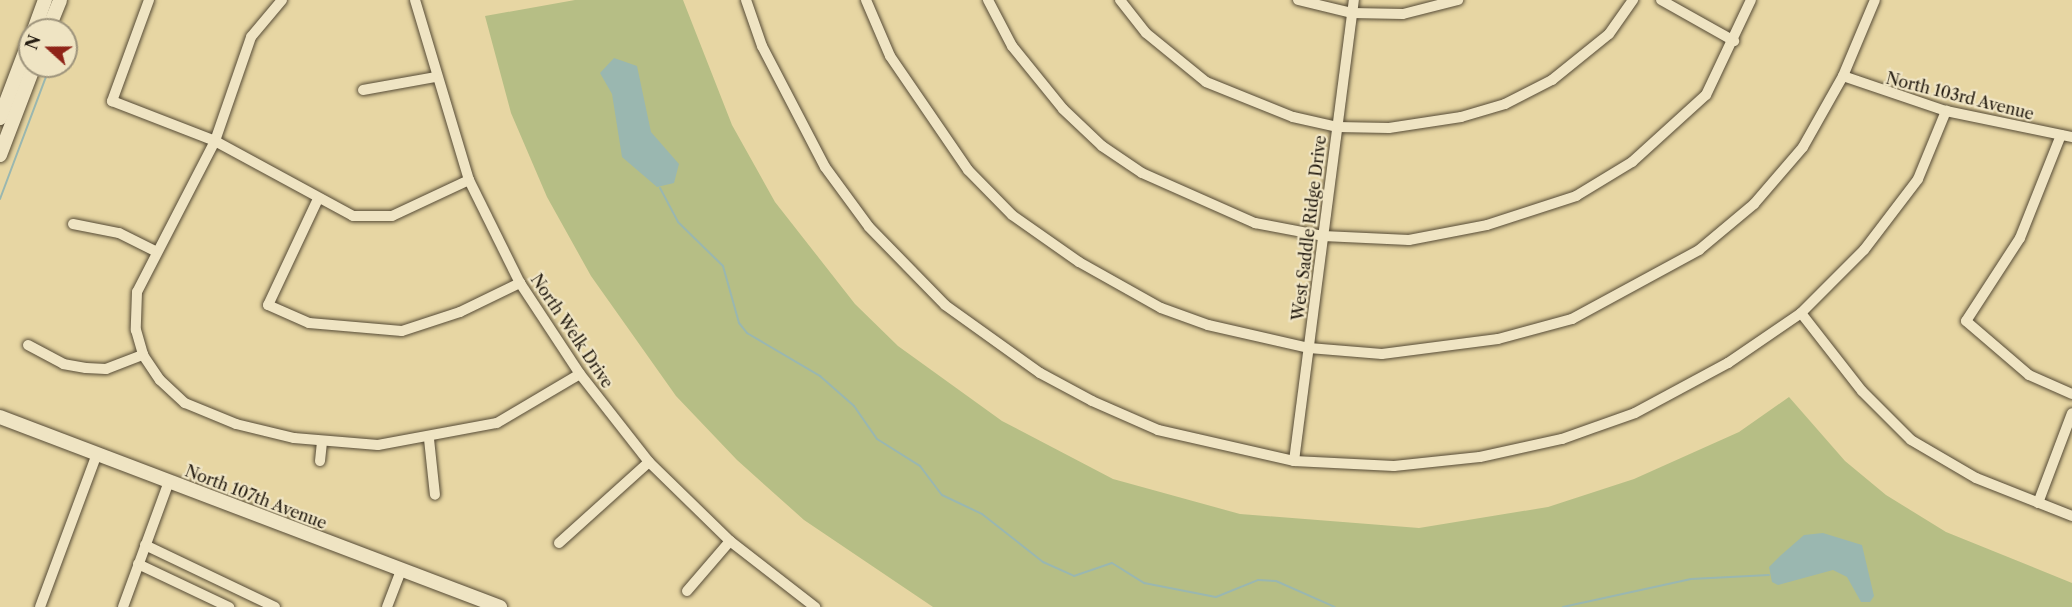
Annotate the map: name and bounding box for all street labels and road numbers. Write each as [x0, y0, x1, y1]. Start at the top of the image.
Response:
street label: North 103rd Avenue [1884, 68, 2036, 124]
street label: West Saddle Ridge Drive [1288, 134, 1330, 322]
street label: North Welk Drive [527, 270, 617, 392]
street label: North 107th Avenue [182, 461, 330, 533]

